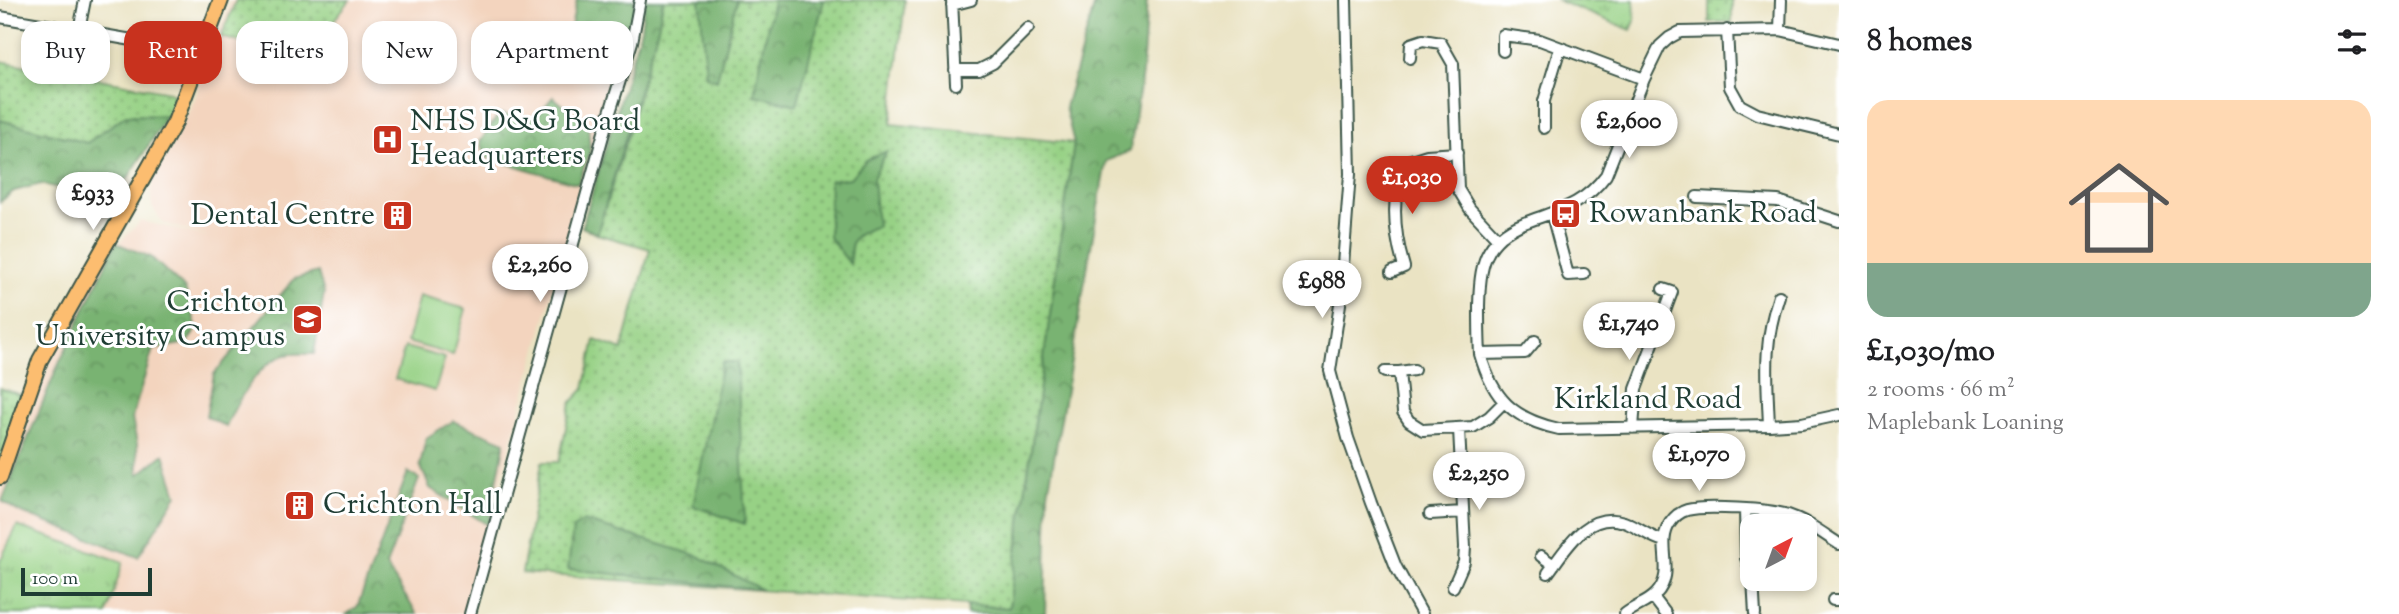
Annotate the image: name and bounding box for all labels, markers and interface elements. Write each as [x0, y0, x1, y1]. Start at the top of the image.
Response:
chip: Buy [21, 21, 110, 84]
chip: Rent [124, 21, 222, 84]
chip: Filters [236, 21, 348, 84]
chip: New [362, 21, 457, 84]
chip: Apartment [471, 21, 633, 84]
text: 8 homes [1867, 21, 1972, 64]
icon: filters [2333, 23, 2371, 61]
pin: £2,600 [1572, 100, 1686, 160]
place label: NHS D&G Board Headquarters [410, 101, 640, 178]
text: £2,600 [1597, 106, 1661, 139]
hospital icon: NHS D&G Board Headquarters [370, 122, 404, 156]
icon: home [2056, 145, 2182, 271]
pin: £1,030 [1355, 156, 1469, 216]
text: £1,030 [1382, 162, 1442, 195]
pin: £933 [52, 173, 134, 232]
text: £933 [72, 178, 114, 211]
place label: Rowanbank Road [1589, 193, 1817, 236]
place label: Dental Centre [191, 195, 375, 238]
bus stop icon: Rowanbank Road [1549, 197, 1583, 231]
building icon: Dental Centre [381, 199, 415, 233]
pin: £2,260 [483, 244, 597, 304]
text: £2,260 [508, 250, 572, 283]
pin: £988 [1281, 260, 1363, 320]
text: £988 [1299, 266, 1346, 299]
place label: Crichton University Campus [35, 282, 285, 359]
pin: £1,740 [1572, 302, 1686, 362]
school or university icon: Crichton University Campus [291, 303, 325, 337]
text: £1,740 [1599, 308, 1659, 341]
text: £1,030/mo [1867, 331, 1995, 374]
text: 2 rooms · 66 m² [1867, 374, 2015, 407]
street label: Kirkland Road [1554, 379, 1742, 422]
text: Maplebank Loaning [1867, 407, 2064, 440]
pin: £1,070 [1642, 434, 1756, 493]
text: £1,070 [1668, 439, 1730, 472]
pin: £2,250 [1422, 452, 1536, 512]
text: £2,250 [1449, 458, 1509, 491]
place label: Crichton Hall [323, 484, 502, 527]
building icon: Crichton Hall [283, 488, 317, 522]
north arrow [1740, 514, 1816, 592]
map controls [1740, 514, 1817, 591]
scale bar [21, 565, 152, 597]
text: 100 m [32, 566, 78, 593]

